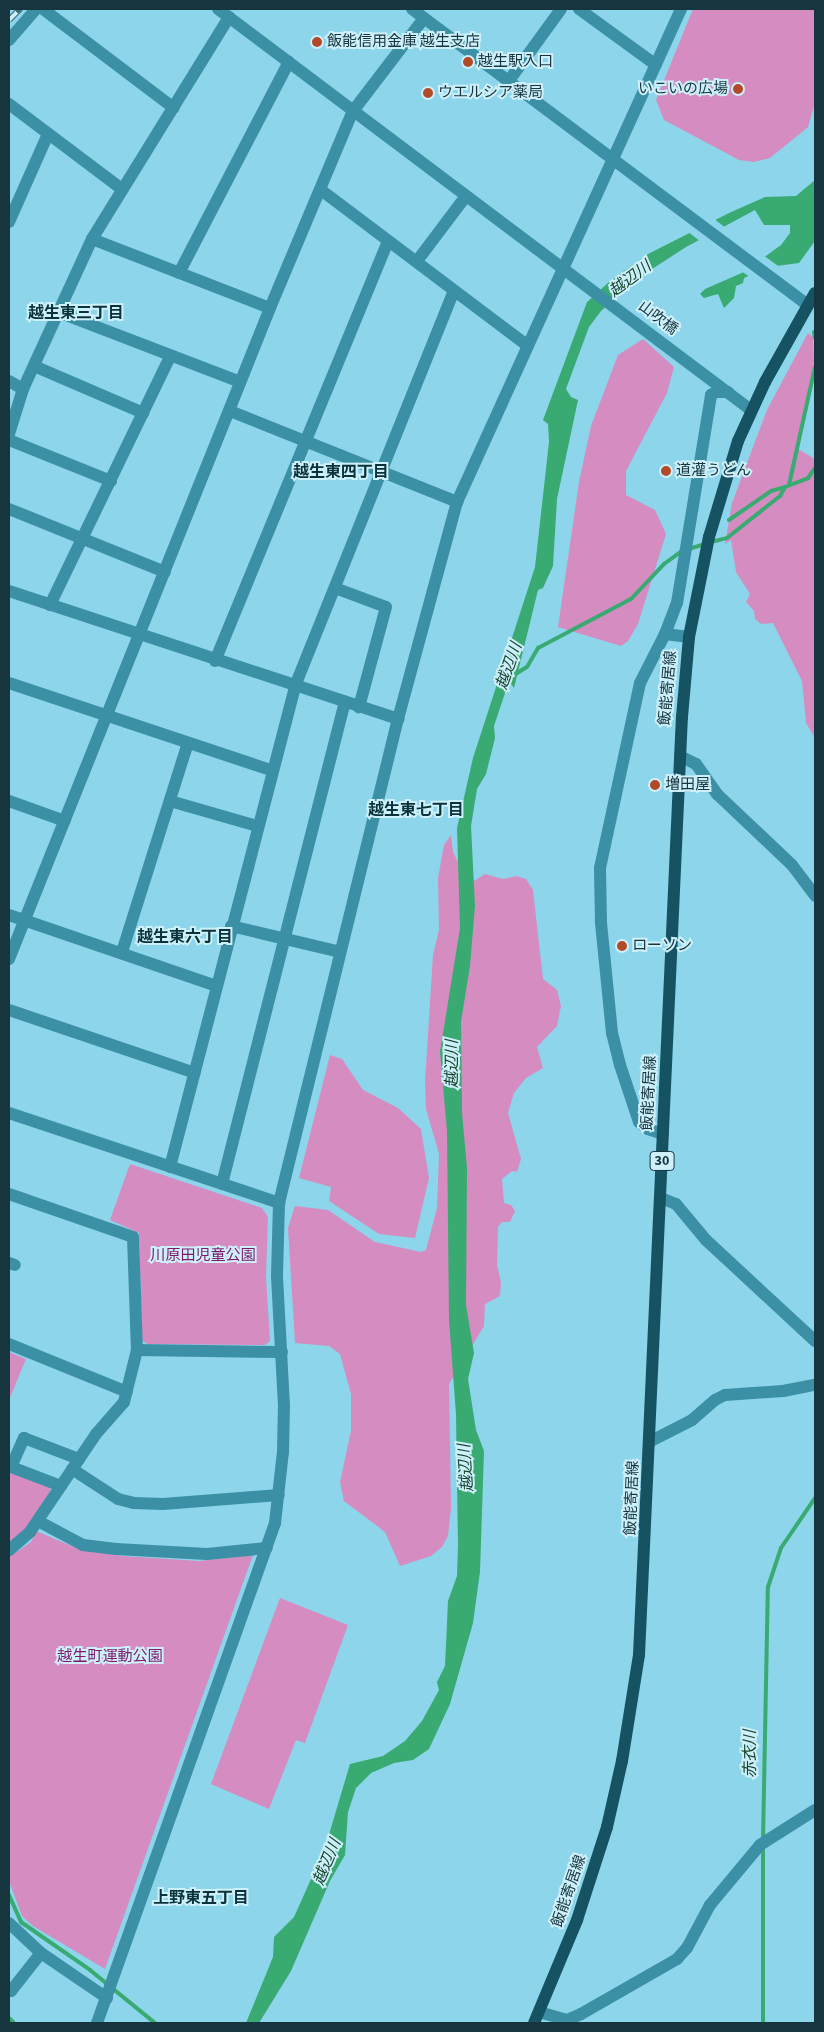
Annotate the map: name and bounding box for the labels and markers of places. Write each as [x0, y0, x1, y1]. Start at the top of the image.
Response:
place label: 飯能信用金庫 越生支店 [327, 33, 480, 51]
marker: 飯能信用金庫 越生支店 [311, 36, 323, 48]
place label: 越生駅入口 [478, 53, 553, 71]
marker: 越生駅入口 [462, 56, 474, 68]
place label: いこいの広場 [638, 80, 728, 98]
marker: いこいの広場 [732, 83, 744, 95]
place label: ウエルシア薬局 [438, 84, 543, 102]
marker: ウエルシア薬局 [422, 87, 434, 99]
place label: 道灌うどん [676, 462, 751, 480]
marker: 道灌うどん [660, 465, 672, 477]
place label: 増田屋 [665, 776, 710, 794]
marker: 増田屋 [649, 779, 661, 791]
place label: ローソン [632, 937, 692, 955]
marker: ローソン [616, 940, 628, 952]

